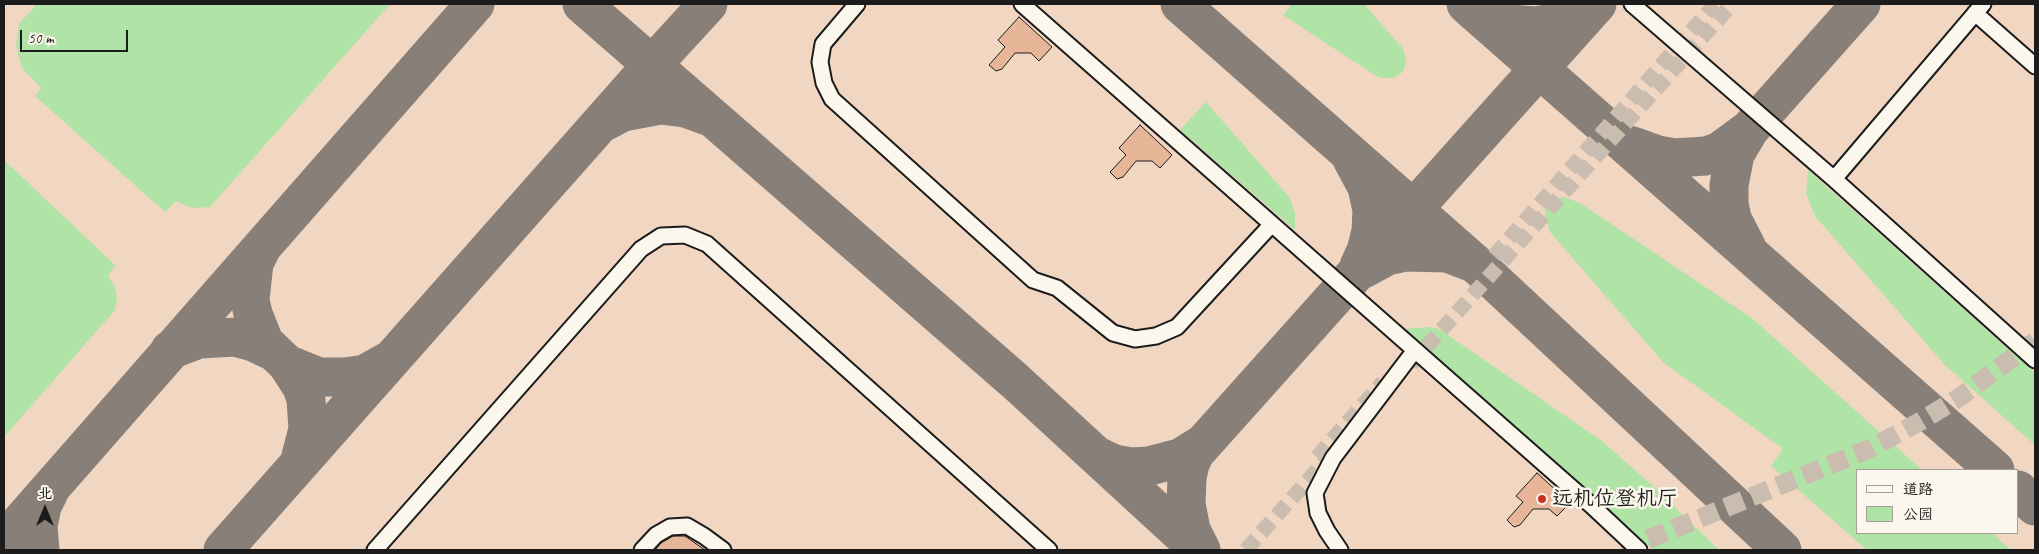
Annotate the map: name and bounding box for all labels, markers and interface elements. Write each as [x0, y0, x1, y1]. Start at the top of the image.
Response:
scale bar [22, 20, 130, 52]
text: 50 m [28, 29, 54, 48]
legend [1856, 469, 2019, 534]
text: 道路 [1903, 480, 1933, 499]
north arrow [20, 484, 70, 534]
text: 北 [38, 485, 52, 502]
place label: 远机位登机厅 [1552, 486, 1678, 512]
marker: 远机位登机厅 [1536, 493, 1548, 505]
text: 公园 [1903, 505, 1933, 524]

